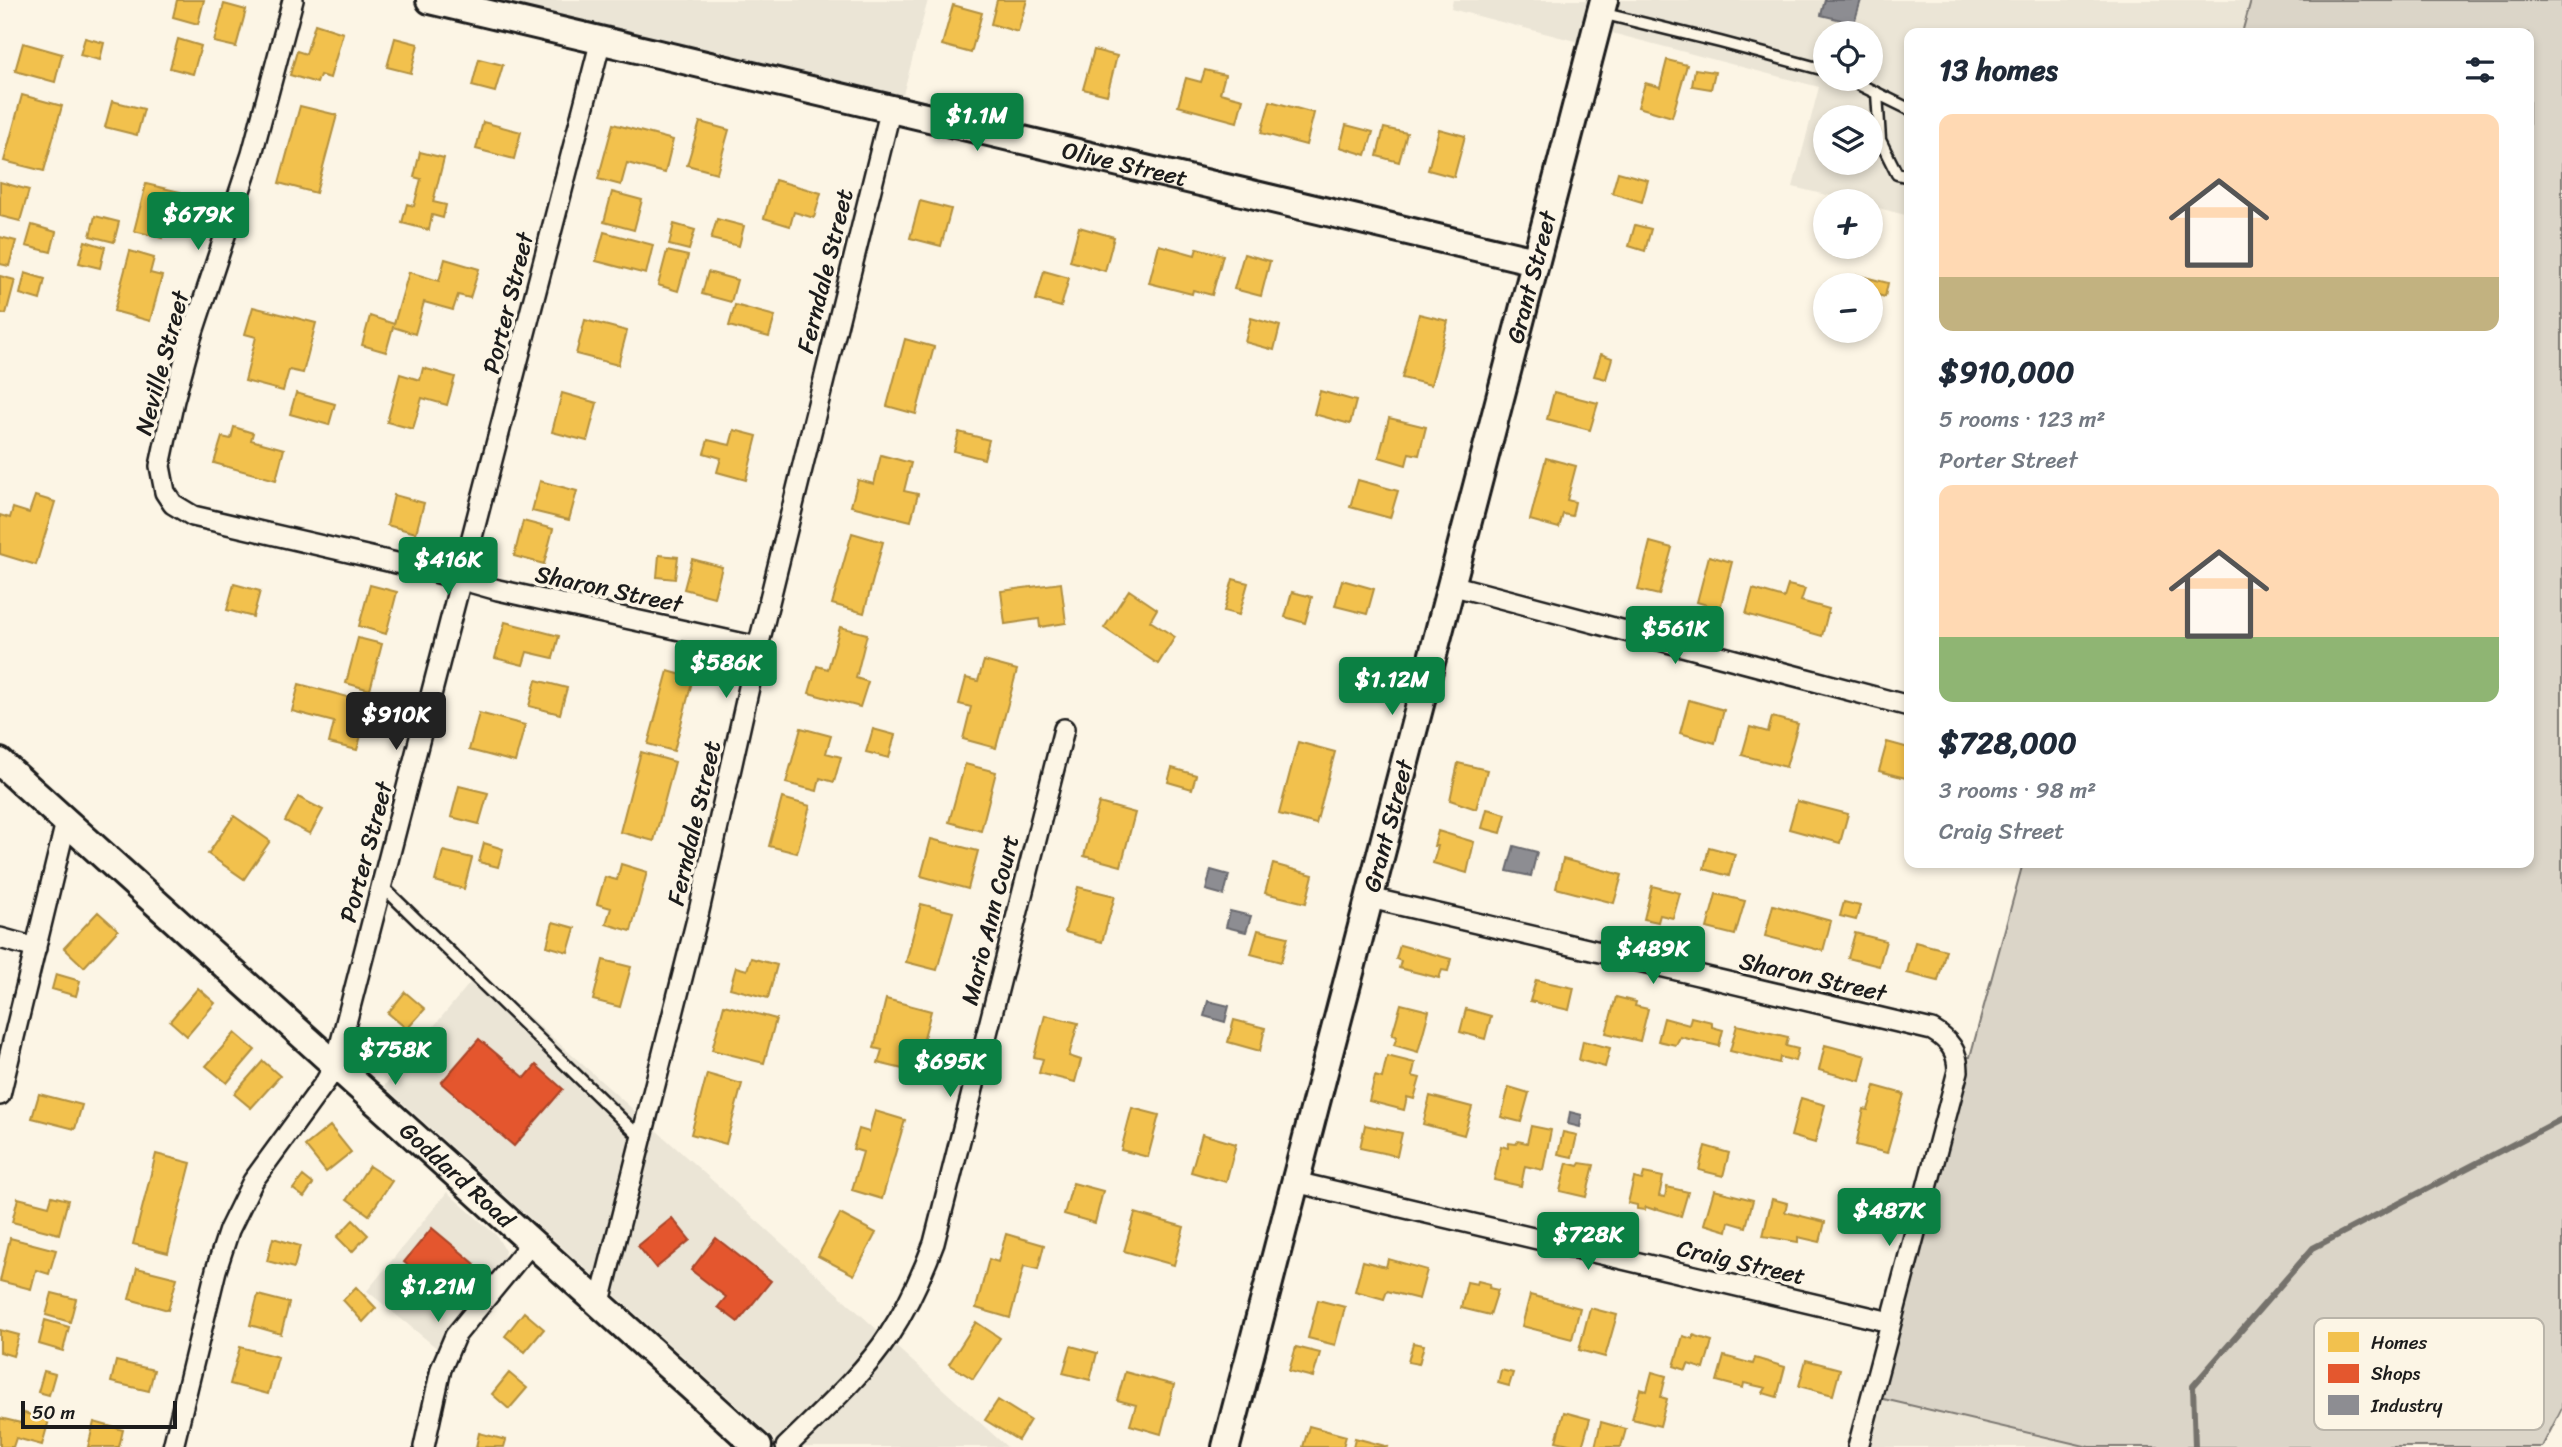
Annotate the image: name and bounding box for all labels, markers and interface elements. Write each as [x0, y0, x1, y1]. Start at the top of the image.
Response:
map controls [1813, 21, 1883, 343]
button: locate [1813, 21, 1883, 91]
text: 13 homes [1939, 43, 2058, 97]
icon: filters [2461, 51, 2499, 89]
pin: $1.1M [928, 94, 1026, 153]
text: $1.1M [947, 95, 1007, 136]
button: layers [1813, 105, 1883, 175]
street label: Olive Street [1058, 129, 1192, 199]
icon: home [2156, 160, 2282, 286]
street label: Ferndale Street [784, 184, 866, 358]
button: + [1813, 189, 1883, 259]
pin: $679K [149, 192, 247, 252]
text: $679K [163, 194, 233, 235]
street label: Grant Street [1494, 205, 1569, 348]
street label: Porter Street [470, 227, 546, 378]
button: − [1813, 273, 1883, 343]
street label: Neville Street [123, 285, 202, 440]
text: $910,000 [1939, 345, 2074, 399]
text: 5 rooms · 123 m² [1939, 399, 2106, 440]
text: Porter Street [1939, 440, 2077, 481]
icon: home [2156, 531, 2282, 657]
pin: $416K [399, 538, 497, 597]
text: $416K [415, 539, 481, 580]
street label: Sharon Street [531, 553, 688, 625]
pin: $561K [1626, 606, 1724, 666]
text: $561K [1642, 608, 1708, 649]
pin: $586K [677, 640, 775, 700]
text: $586K [691, 642, 761, 683]
pin: $1.12M [1335, 658, 1449, 717]
text: $1.12M [1355, 659, 1429, 700]
pin: $910K [347, 692, 445, 752]
text: $910K [362, 694, 430, 735]
text: $728,000 [1939, 716, 2077, 770]
street label: Ferndale Street [655, 736, 733, 910]
street label: Grant Street [1351, 754, 1426, 897]
text: 3 rooms · 98 m² [1939, 770, 2096, 811]
street label: Porter Street [327, 776, 405, 927]
text: Craig Street [1939, 811, 2064, 852]
street label: Mario Ann Court [949, 830, 1031, 1010]
pin: $489K [1604, 926, 1702, 986]
text: $489K [1617, 928, 1689, 969]
street label: Sharon Street [1735, 940, 1892, 1015]
pin: $758K [346, 1028, 444, 1087]
text: $758K [360, 1029, 430, 1070]
pin: $695K [901, 1040, 999, 1099]
text: $695K [915, 1041, 985, 1082]
street label: Goddard Road [389, 1111, 526, 1240]
pin: $487K [1840, 1188, 1938, 1248]
text: $487K [1854, 1190, 1924, 1231]
pin: $728K [1539, 1212, 1637, 1272]
text: $728K [1553, 1214, 1623, 1255]
street label: Craig Street [1673, 1227, 1809, 1297]
pin: $1.21M [381, 1264, 495, 1324]
text: $1.21M [401, 1266, 475, 1307]
legend [2314, 1318, 2544, 1430]
text: Homes [2371, 1326, 2427, 1359]
text: Shops [2371, 1357, 2421, 1390]
text: Industry [2370, 1389, 2443, 1422]
text: 50 m [32, 1396, 75, 1429]
scale bar [21, 1398, 177, 1430]

